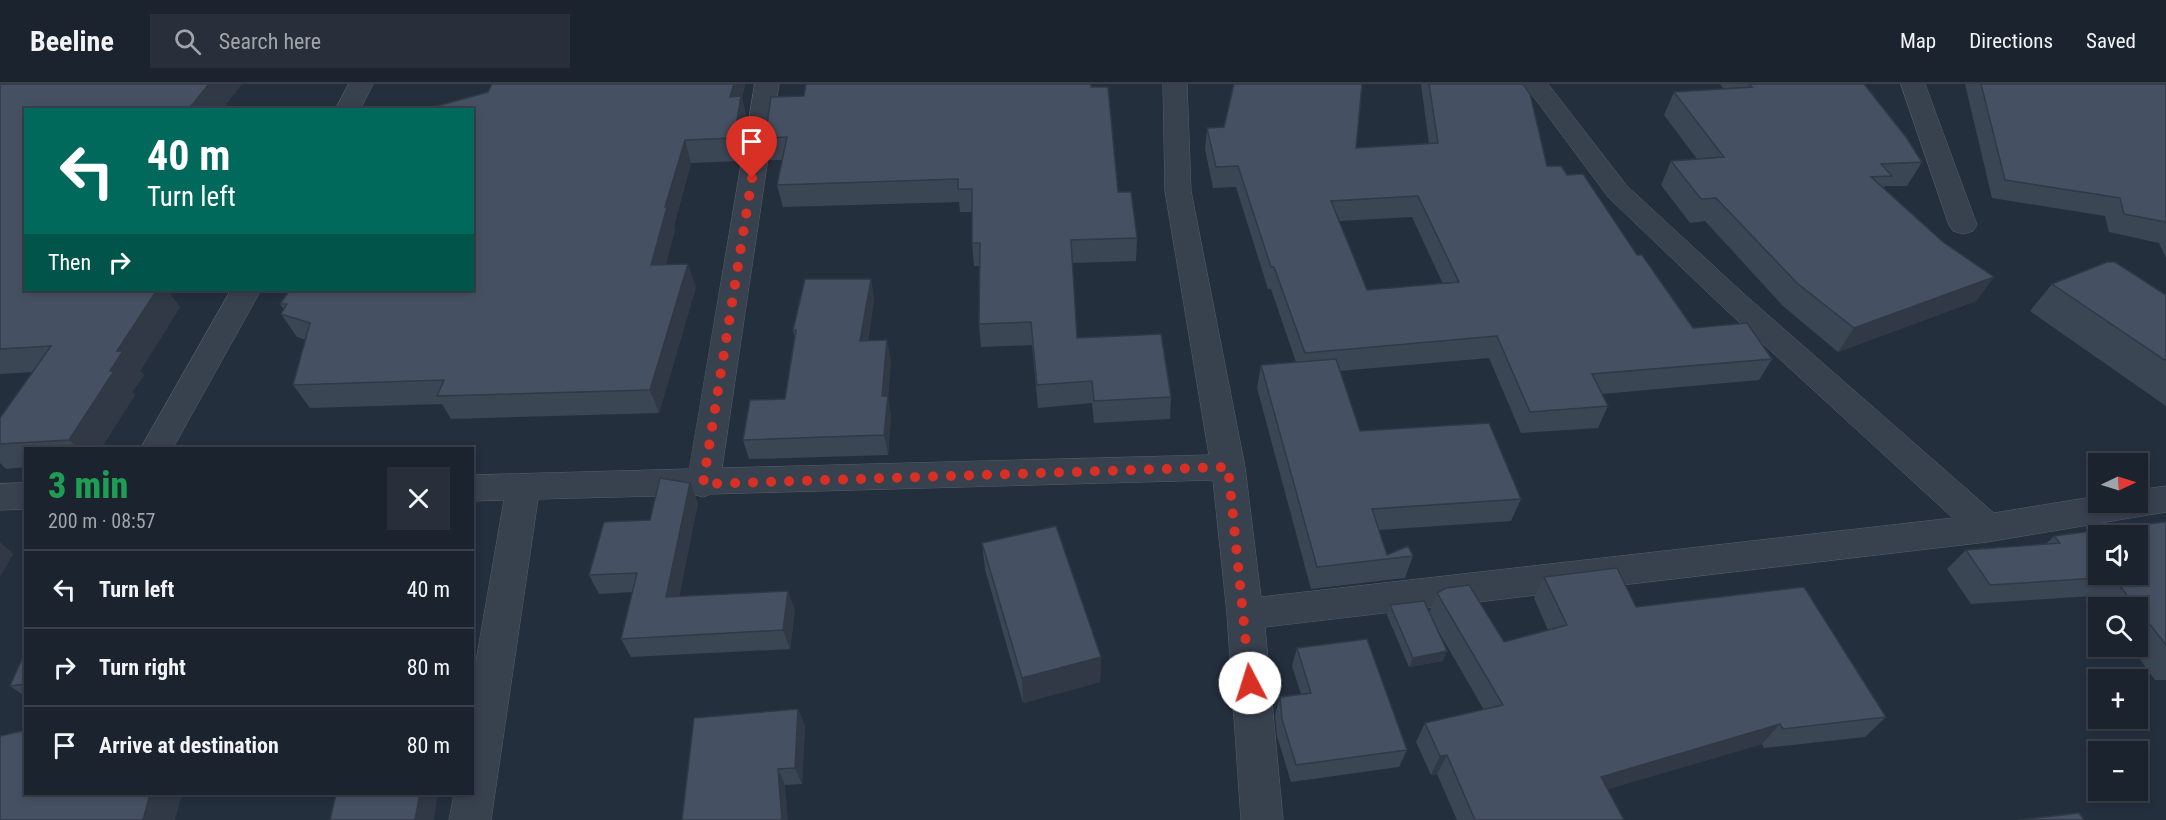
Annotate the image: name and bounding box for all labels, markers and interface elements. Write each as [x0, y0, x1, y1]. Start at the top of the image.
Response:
search box [150, 14, 570, 68]
text: Beeline [30, 25, 114, 58]
icon: search [171, 25, 204, 58]
text: Search here [219, 29, 321, 54]
text: Map [1900, 29, 1936, 53]
text: Directions [1969, 29, 2053, 53]
text: Saved [2086, 29, 2136, 53]
pin [726, 116, 777, 178]
icon: arrive [735, 125, 768, 158]
text: 40 m [147, 131, 230, 180]
icon: left [48, 132, 126, 210]
text: Turn left [147, 181, 236, 213]
icon: right [103, 246, 136, 279]
text: Then [48, 250, 91, 275]
north arrow [2088, 453, 2148, 513]
map controls [2088, 453, 2148, 801]
text: 3 min [48, 465, 128, 507]
button: close [387, 467, 450, 530]
text: 200 m · 08:57 [48, 509, 155, 533]
button: sound [2088, 525, 2148, 585]
icon: left [48, 573, 81, 606]
text: Turn left [99, 577, 174, 602]
text: 40 m [407, 577, 450, 602]
button: search [2088, 597, 2148, 657]
icon: right [48, 651, 81, 684]
position arrow [1218, 651, 1282, 715]
text: Turn right [99, 655, 186, 680]
text: 80 m [407, 655, 450, 680]
button: + [2088, 669, 2148, 729]
icon: arrive [48, 729, 81, 762]
text: Arrive at destination [99, 733, 279, 758]
text: 80 m [407, 733, 450, 758]
button: − [2088, 741, 2148, 801]

